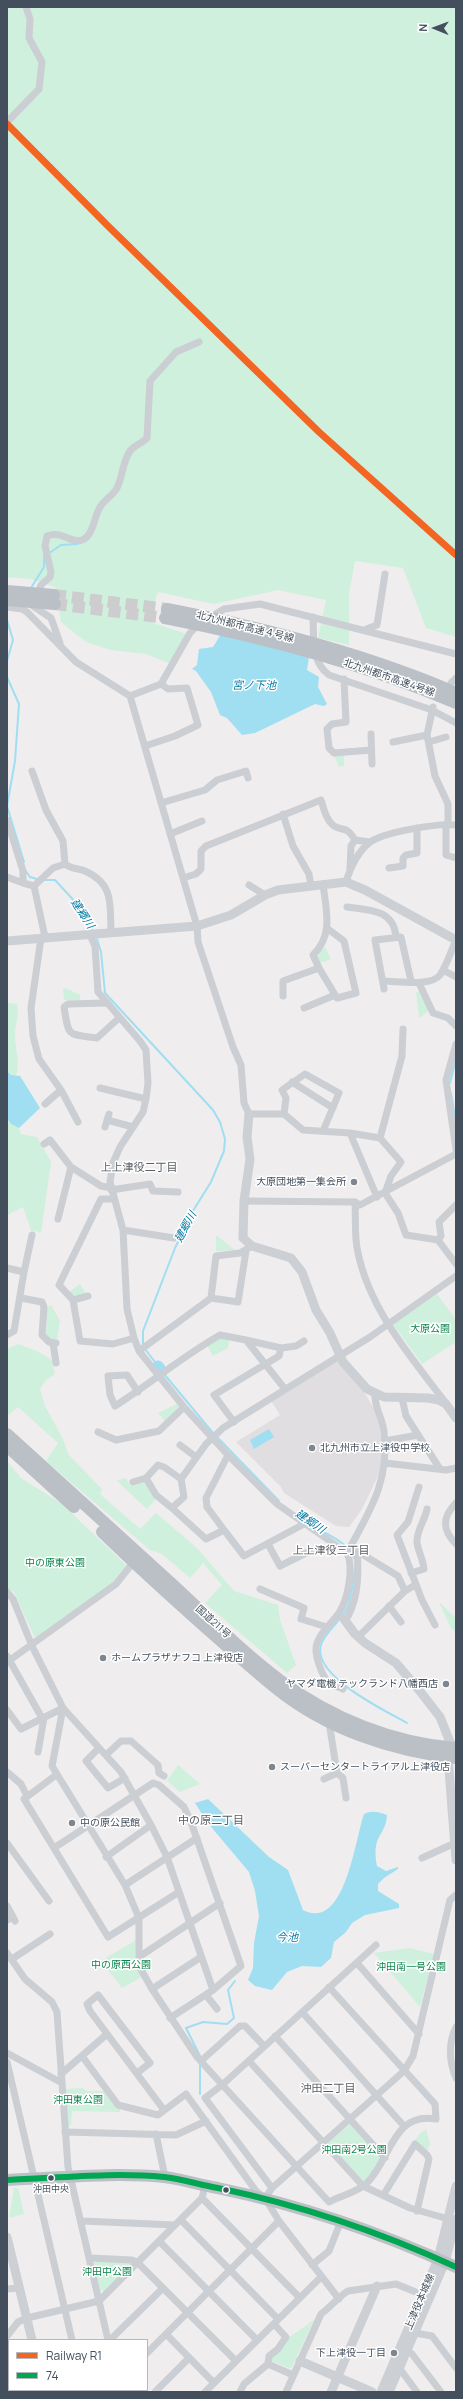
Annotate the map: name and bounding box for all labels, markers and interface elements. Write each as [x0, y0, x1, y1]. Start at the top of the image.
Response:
north arrow [415, 8, 455, 48]
text: N [415, 24, 430, 32]
street label: 北九州都市高速４号線 [195, 609, 295, 645]
street label: 北九州都市高速4号線 [342, 657, 436, 699]
water label: 宮ノ下池 [232, 679, 276, 693]
water label: 建郷川 [67, 897, 97, 931]
district label: 上上津役二丁目 [101, 1161, 177, 1175]
place label: 大原団地第一集会所 [256, 1176, 346, 1188]
marker: 大原団地第一集会所 [349, 1177, 359, 1187]
water label: 建郷川 [172, 1209, 200, 1245]
park label: 大原公園 [410, 1323, 450, 1335]
place label: 北九州市立上津役中学校 [320, 1442, 430, 1454]
marker: 北九州市立上津役中学校 [307, 1443, 317, 1453]
water label: 建郷川 [293, 1507, 327, 1537]
district label: 上上津役三丁目 [293, 1544, 369, 1558]
park label: 中の原東公園 [25, 1557, 85, 1569]
street label: 国道211号 [193, 1603, 233, 1641]
place label: ホームプラザナフコ 上津役店 [111, 1652, 243, 1664]
marker: ホームプラザナフコ 上津役店 [98, 1653, 108, 1663]
place label: ヤマダ電機 テックランド八幡西店 [286, 1678, 438, 1690]
marker: ヤマダ電機 テックランド八幡西店 [441, 1679, 451, 1689]
place label: スーパーセンタートライアル上津役店 [280, 1761, 450, 1773]
marker: スーパーセンタートライアル上津役店 [267, 1762, 277, 1772]
district label: 中の原二丁目 [178, 1814, 244, 1828]
place label: 中の原公民館 [80, 1817, 140, 1829]
marker: 中の原公民館 [67, 1818, 77, 1828]
water label: 今池 [276, 1931, 298, 1945]
park label: 中の原西公園 [91, 1959, 151, 1971]
park label: 沖田南一号公園 [376, 1961, 446, 1973]
district label: 沖田二丁目 [301, 2082, 355, 2096]
park label: 沖田東公園 [53, 2094, 103, 2106]
park label: 沖田南2号公園 [321, 2144, 387, 2156]
marker: 沖田中央 [46, 2173, 56, 2183]
place label: 沖田中央 [33, 2184, 69, 2194]
unlabelled marker [221, 2185, 231, 2195]
park label: 沖田中公園 [82, 2266, 132, 2278]
street label: 上津役本城線 [403, 2272, 437, 2332]
legend [8, 2339, 148, 2391]
text: Railway R1 [46, 2347, 102, 2364]
place label: 下上津役一丁目 [316, 2347, 386, 2359]
marker: 下上津役一丁目 [389, 2348, 399, 2358]
text: 74 [46, 2367, 59, 2384]

